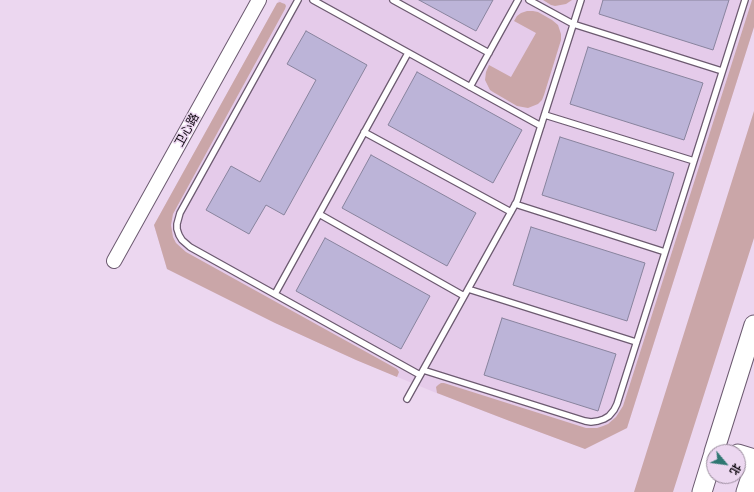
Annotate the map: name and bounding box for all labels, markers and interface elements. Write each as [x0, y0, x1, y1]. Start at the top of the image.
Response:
street label: 卫心路 [172, 111, 202, 149]
north arrow [706, 444, 746, 484]
text: 北 [728, 462, 744, 478]

